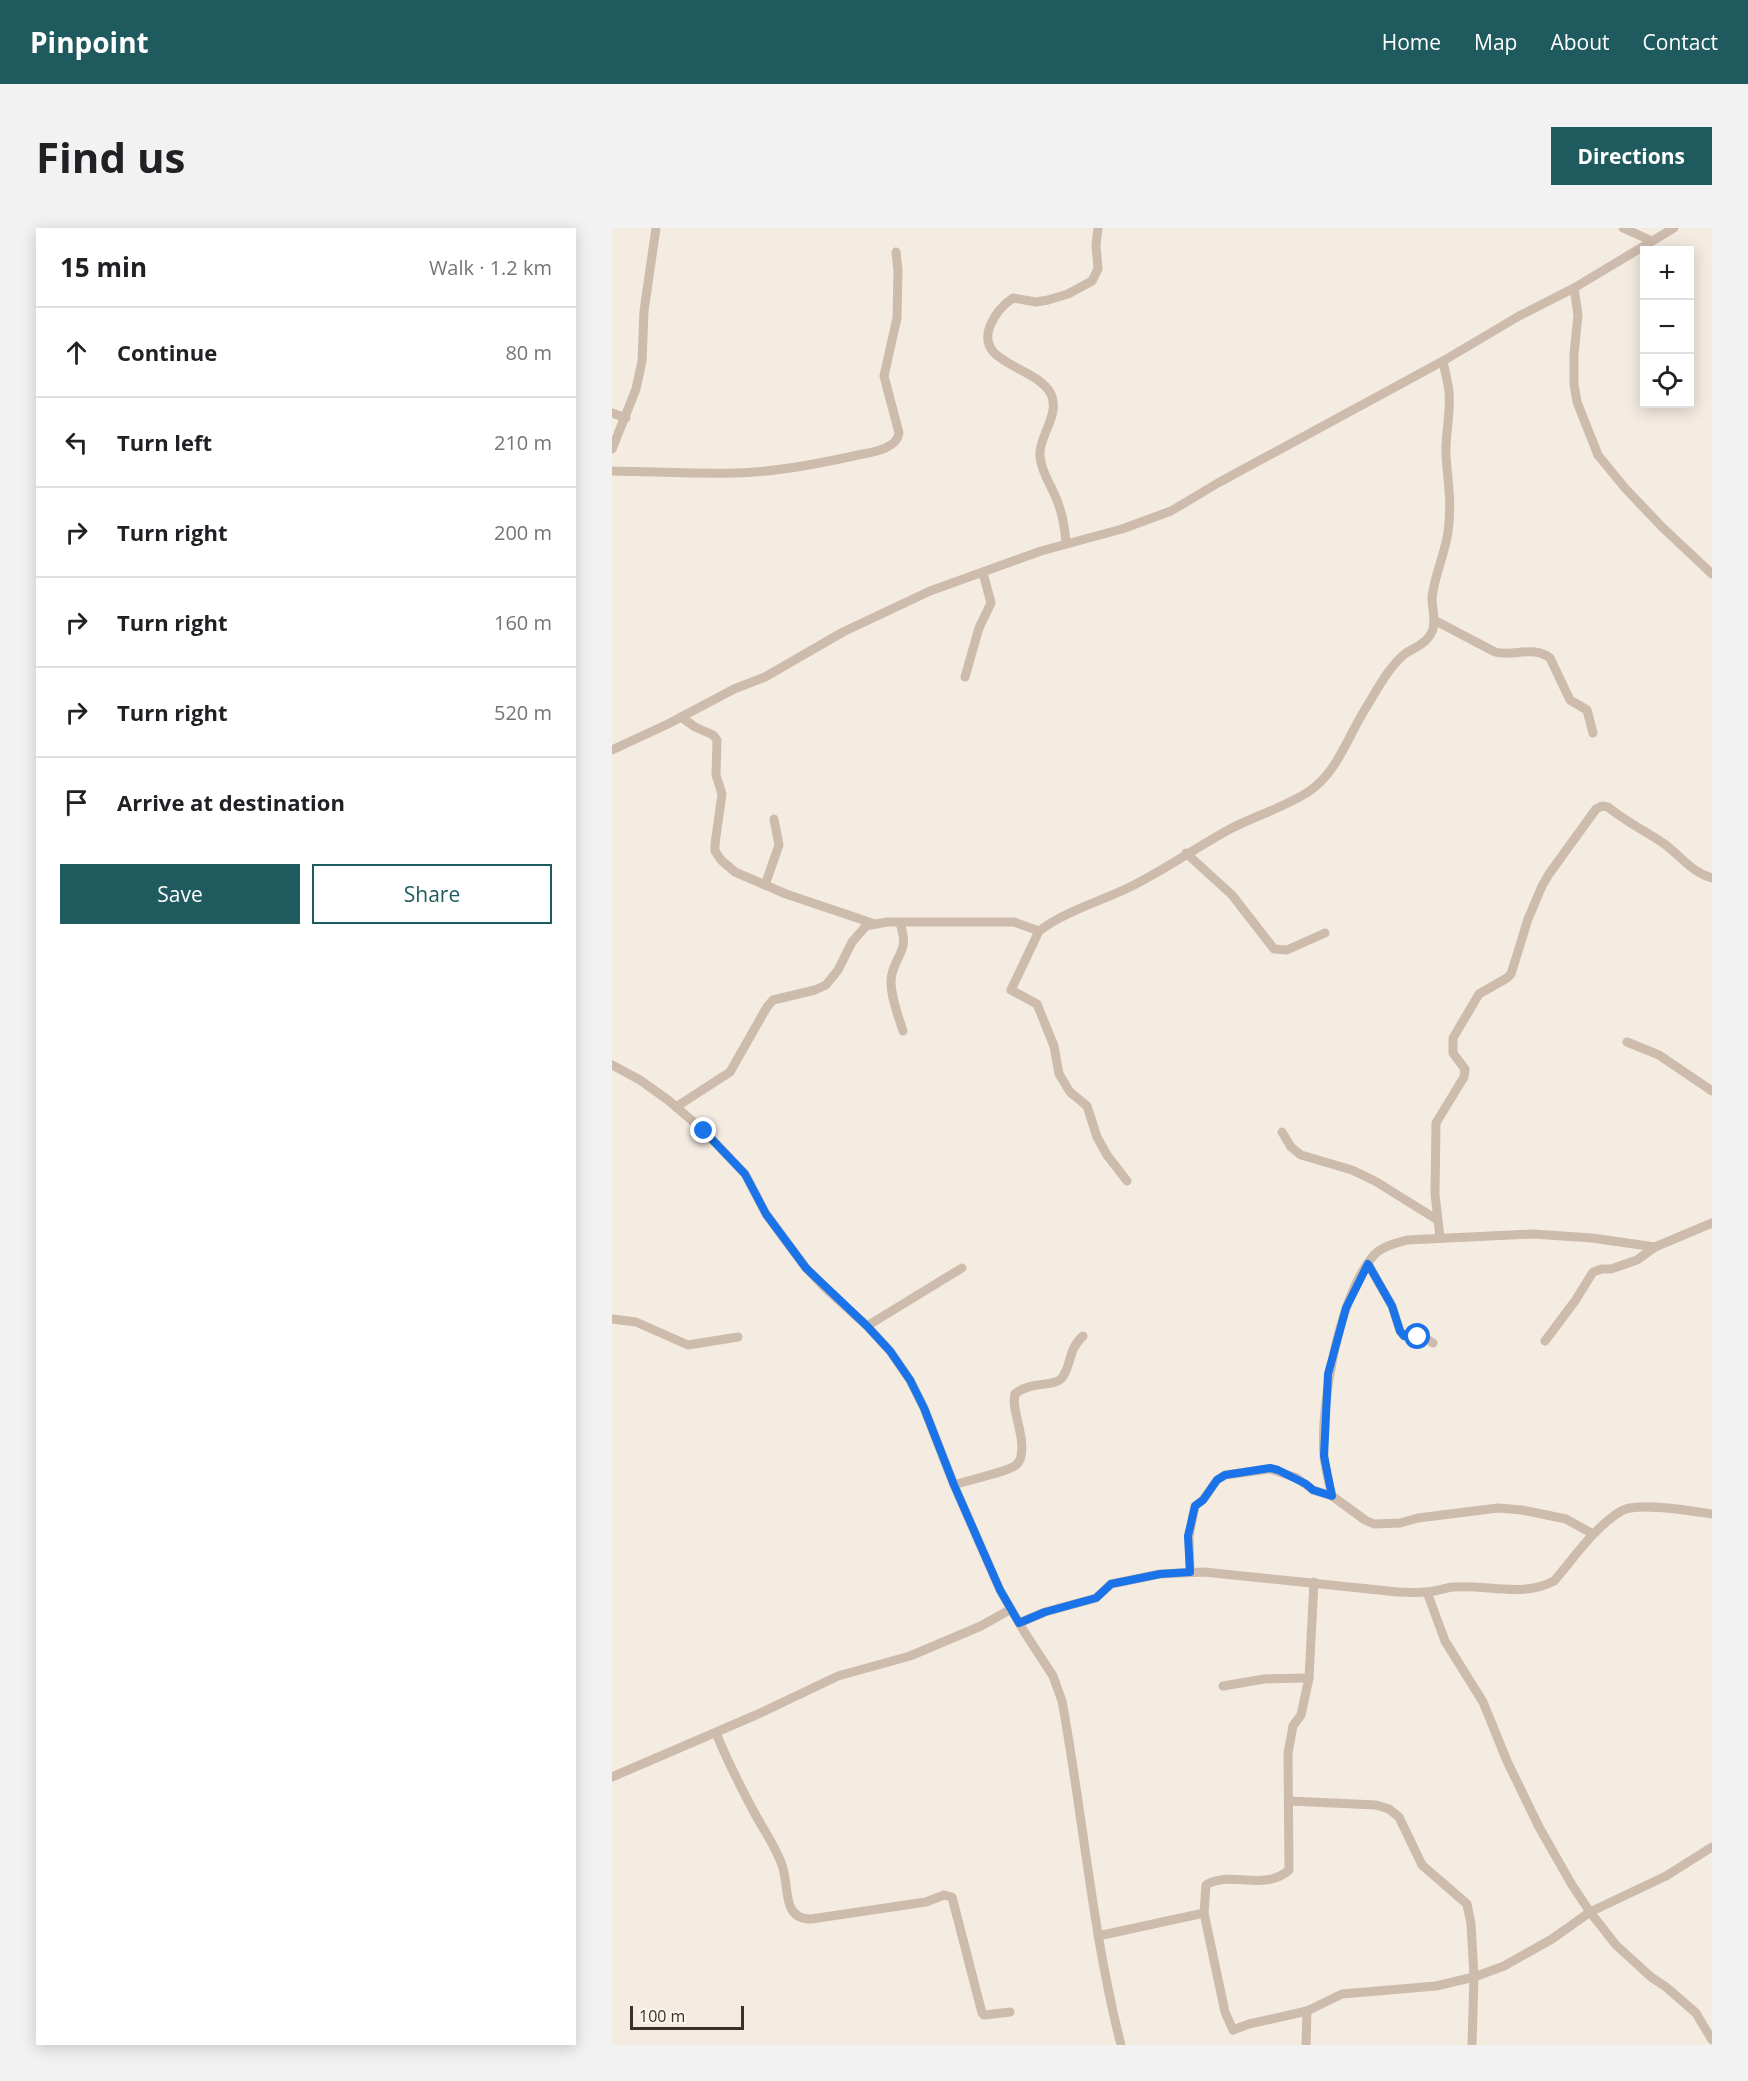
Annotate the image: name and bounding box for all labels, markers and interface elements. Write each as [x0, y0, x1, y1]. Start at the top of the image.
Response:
text: Pinpoint [30, 23, 149, 61]
text: Home [1382, 28, 1441, 56]
text: Map [1474, 28, 1517, 56]
text: About [1550, 28, 1610, 56]
text: Contact [1643, 28, 1718, 56]
button: Directions [1551, 127, 1712, 185]
text: Find us [36, 128, 185, 185]
map controls [1640, 246, 1694, 408]
button: + [1640, 246, 1694, 300]
text: 15 min [60, 249, 147, 285]
text: Walk · 1.2 km [429, 254, 552, 281]
button: − [1640, 300, 1694, 354]
icon: ahead [60, 336, 93, 369]
text: Continue [117, 337, 217, 367]
text: 80 m [505, 339, 552, 366]
button: locate [1640, 354, 1694, 408]
icon: left [60, 426, 93, 459]
text: Turn left [117, 427, 212, 457]
text: 210 m [494, 429, 552, 456]
icon: right [60, 516, 93, 549]
text: Turn right [117, 517, 228, 547]
text: 200 m [494, 519, 552, 546]
icon: right [60, 606, 93, 639]
text: Turn right [117, 607, 228, 637]
text: 160 m [494, 609, 552, 636]
icon: right [60, 696, 93, 729]
text: Turn right [117, 697, 228, 727]
text: 520 m [494, 699, 552, 726]
icon: arrive [60, 786, 93, 819]
text: Arrive at destination [117, 787, 345, 817]
button: Save [60, 864, 300, 924]
button: Share [312, 864, 552, 924]
route end [690, 1117, 716, 1143]
route start [1404, 1323, 1430, 1349]
scale bar [630, 2003, 744, 2030]
text: 100 m [639, 2005, 685, 2027]

